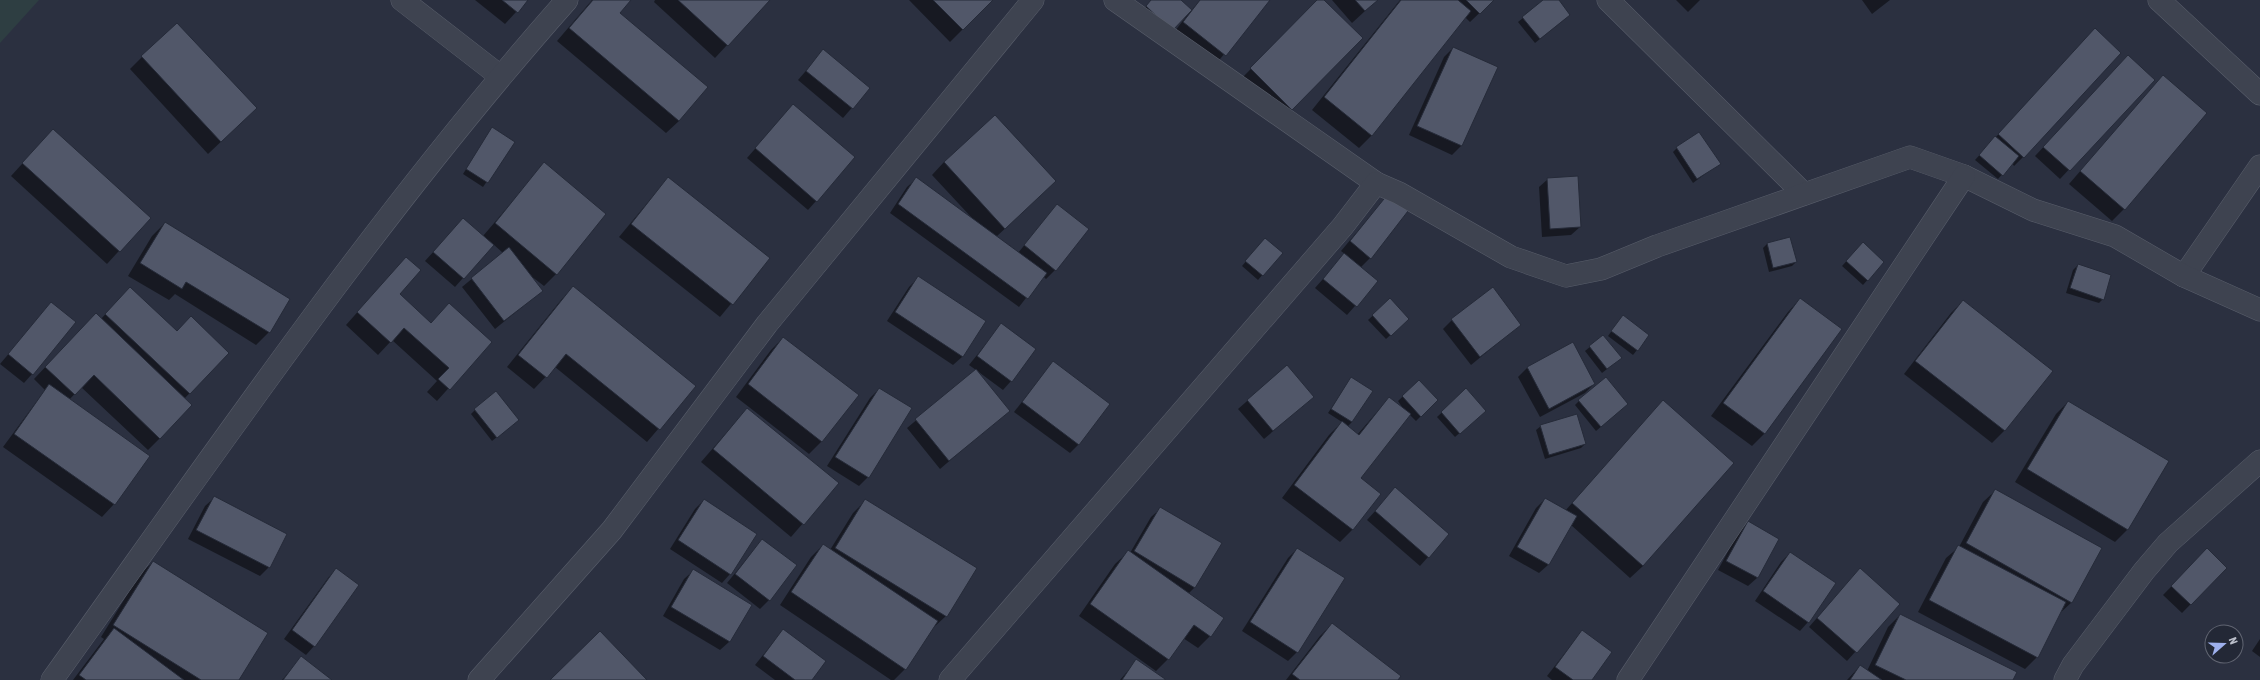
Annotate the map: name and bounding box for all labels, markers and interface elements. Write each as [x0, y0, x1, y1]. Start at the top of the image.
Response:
north arrow [2204, 624, 2244, 664]
text: N [2227, 635, 2240, 646]

